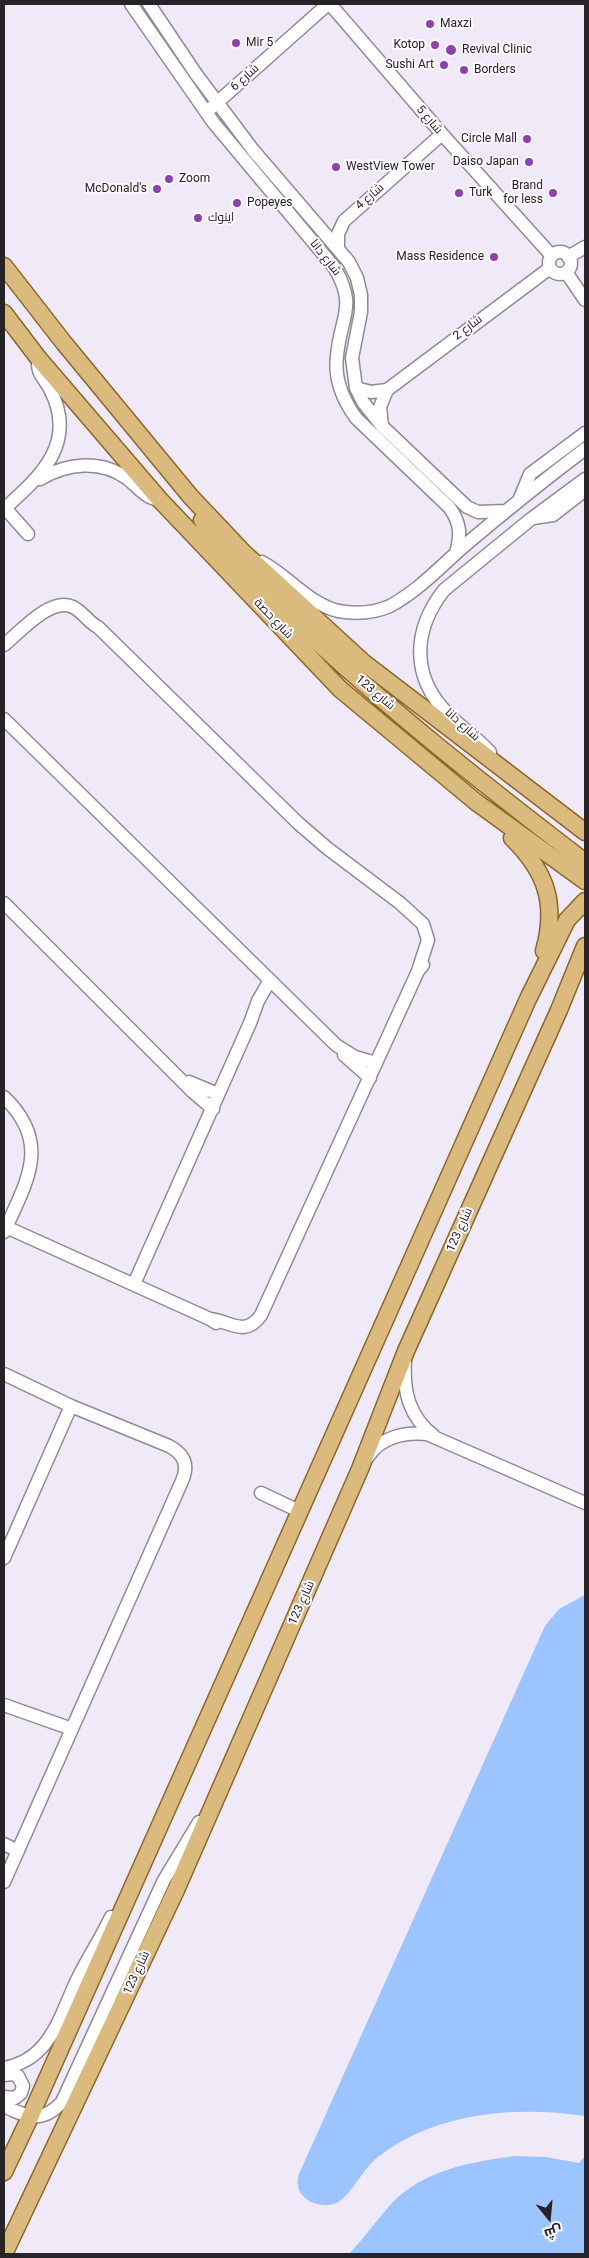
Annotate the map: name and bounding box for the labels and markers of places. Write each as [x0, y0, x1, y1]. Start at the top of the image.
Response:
place label: Maxzi [440, 17, 472, 31]
marker: Maxzi [424, 18, 436, 30]
place label: Mir 5 [246, 36, 273, 50]
marker: Mir 5 [230, 37, 242, 49]
place label: Kotop [393, 38, 425, 52]
marker: Kotop [429, 39, 441, 51]
marker: Revival Clinic [444, 43, 458, 57]
place label: Revival Clinic [462, 43, 532, 57]
place label: Sushi Art [385, 58, 434, 72]
marker: Sushi Art [438, 59, 450, 71]
place label: Borders [474, 63, 516, 77]
marker: Borders [458, 64, 470, 76]
place label: Circle Mall [461, 132, 517, 146]
marker: Circle Mall [521, 133, 533, 145]
place label: Daiso Japan [453, 155, 519, 169]
marker: Daiso Japan [523, 156, 535, 168]
place label: WestView Tower [346, 160, 435, 174]
marker: WestView Tower [330, 161, 342, 173]
place label: Zoom [179, 172, 210, 186]
marker: Zoom [163, 173, 175, 185]
place label: Brand for less [503, 179, 543, 207]
place label: McDonald's [85, 182, 147, 196]
marker: McDonald's [151, 183, 163, 195]
place label: Turk [469, 186, 492, 200]
marker: Turk [453, 187, 465, 199]
marker: Brand for less [547, 187, 559, 199]
place label: Popeyes [247, 196, 293, 210]
marker: Popeyes [231, 197, 243, 209]
place label: اينوك [208, 211, 234, 225]
marker: اينوك [192, 212, 204, 224]
place label: Mass Residence [396, 250, 484, 264]
marker: Mass Residence [488, 251, 500, 263]

